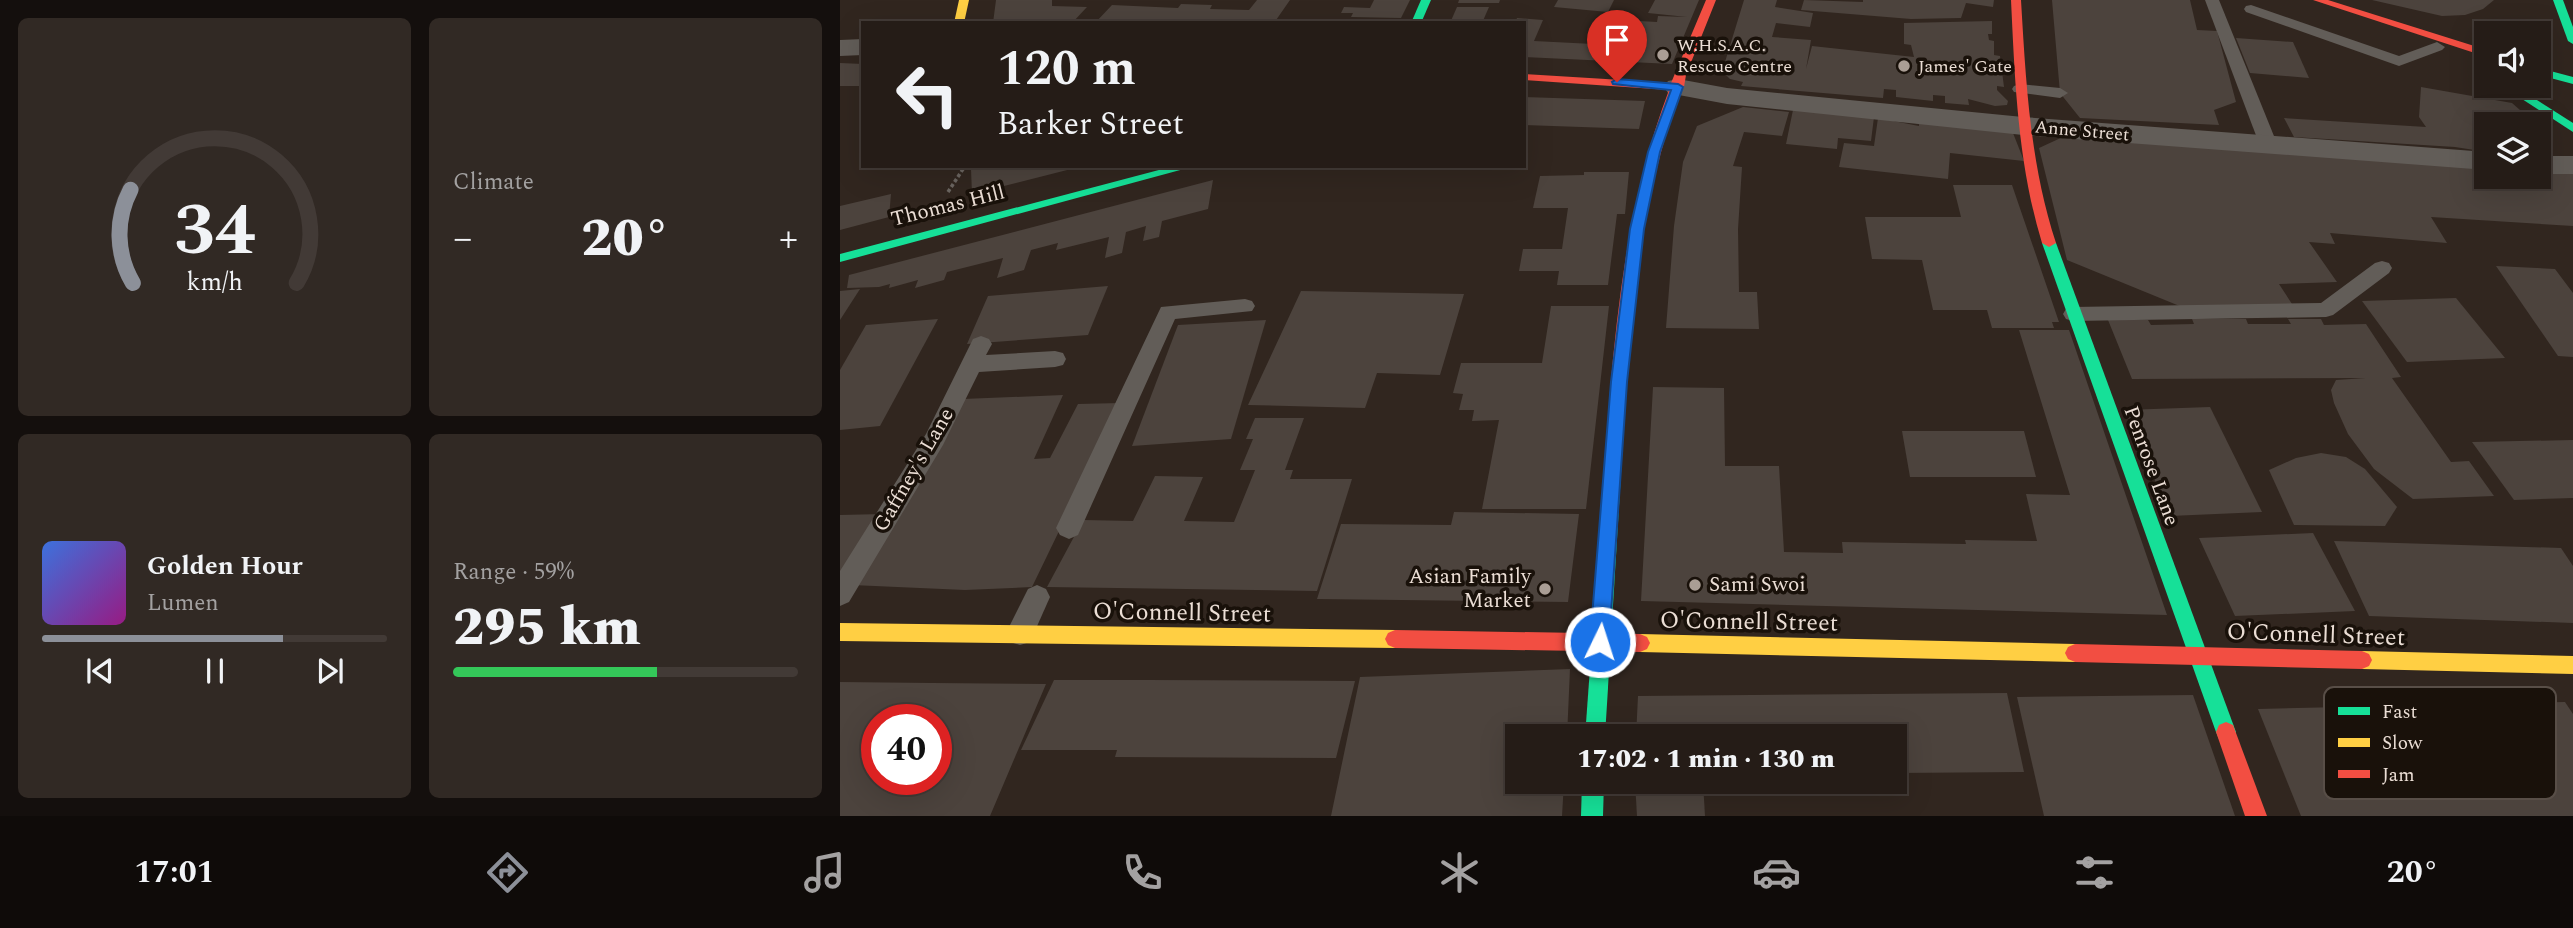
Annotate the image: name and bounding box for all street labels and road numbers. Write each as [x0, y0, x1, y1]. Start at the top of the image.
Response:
street label: Anne Street [2034, 113, 2130, 149]
street label: Thomas Hill [888, 176, 1008, 236]
street label: Gaffney's Lane [866, 402, 962, 538]
street label: Penrose Lane [2115, 402, 2187, 530]
street label: O'Connell Street [1092, 593, 1272, 633]
street label: O'Connell Street [1659, 602, 1839, 642]
street label: O'Connell Street [2226, 614, 2406, 656]

